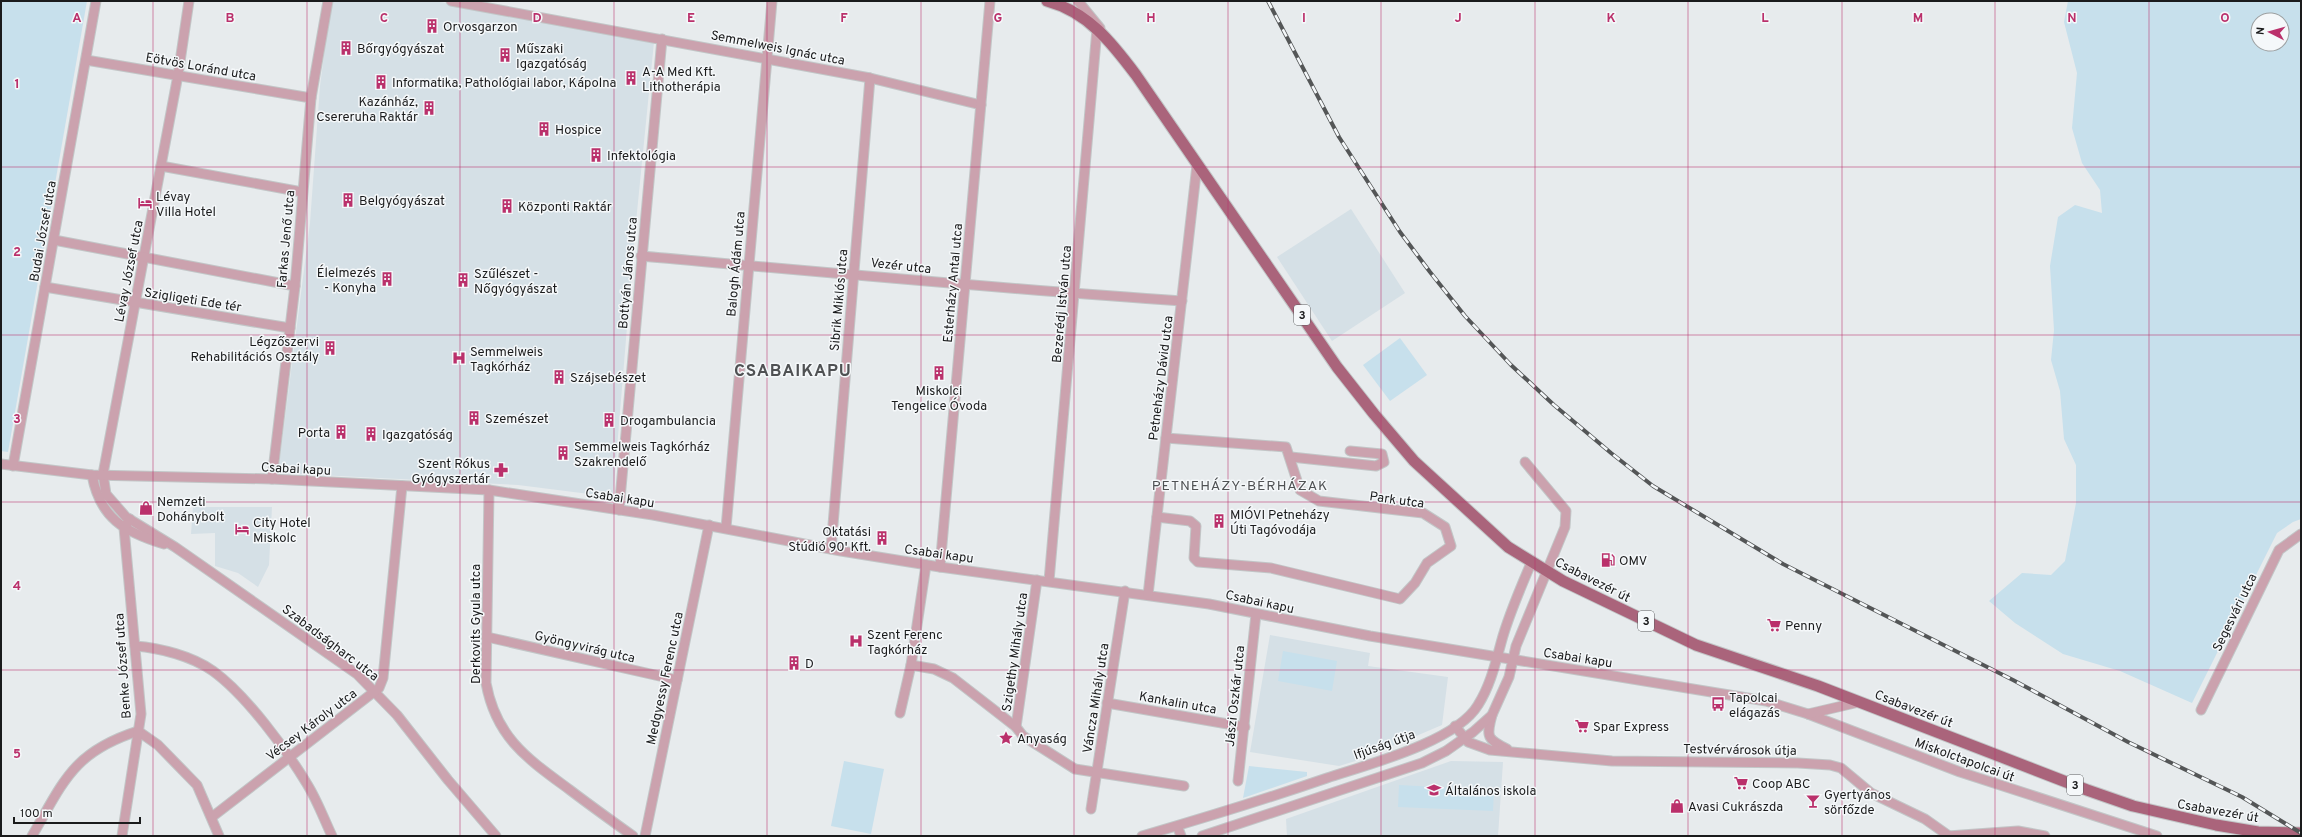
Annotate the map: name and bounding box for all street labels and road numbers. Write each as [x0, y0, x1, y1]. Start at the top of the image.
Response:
street label: Semmelweis Ignác utca [709, 28, 846, 70]
street label: Eötvös Loránd utca [144, 50, 257, 86]
street label: Budai József utca [27, 180, 61, 283]
street label: Farkas Jenő utca [275, 190, 299, 289]
street label: Balogh Ádám utca [722, 211, 750, 318]
street label: Bottyán János utca [616, 217, 642, 330]
street label: Lévay József utca [112, 219, 148, 324]
street label: Esterházy Antal utca [941, 223, 967, 344]
street label: Bezerédj István utca [1050, 245, 1076, 364]
street label: Sibrik Miklós utca [828, 248, 852, 352]
street label: Vezér utca [870, 256, 932, 278]
street label: Szigligeti Ede tér [143, 285, 243, 317]
road number: 3 [1294, 305, 1310, 325]
street label: Petneházy Dávid utca [1146, 315, 1178, 442]
street label: Csabai kapu [261, 460, 331, 480]
street label: Csabai kapu [584, 486, 656, 512]
street label: Park utca [1368, 489, 1425, 513]
street label: Csabai kapu [903, 542, 975, 568]
street label: Csabavezér út [1552, 555, 1633, 607]
street label: Derkovits Gyula utca [469, 564, 485, 684]
street label: Segesvári utca [2210, 571, 2262, 655]
street label: Csabai kapu [1224, 588, 1295, 618]
street label: Szigethy Mihály utca [1000, 592, 1032, 713]
street label: Szabadságharc utca [278, 602, 381, 685]
street label: Medgyessy Ferenc utca [644, 610, 688, 746]
road number: 3 [1638, 611, 1654, 631]
street label: Benke József utca [112, 613, 136, 719]
street label: Gyöngyvirág utca [533, 629, 636, 667]
street label: Váncza Mihály utca [1080, 642, 1114, 755]
street label: Jászi Oszkár utca [1223, 645, 1249, 748]
street label: Csabai kapu [1542, 646, 1614, 672]
street label: Vécsey Károly utca [264, 686, 361, 765]
street label: Csabavezér út [1872, 688, 1955, 732]
street label: Kankalin utca [1138, 689, 1218, 719]
street label: Ifjúság útja [1352, 727, 1418, 764]
street label: Miskolctapolcai út [1912, 735, 2017, 786]
street label: Testvérvárosok útja [1683, 742, 1797, 760]
road number: 3 [2067, 775, 2083, 795]
street label: Csabavezér út [2176, 797, 2260, 827]

